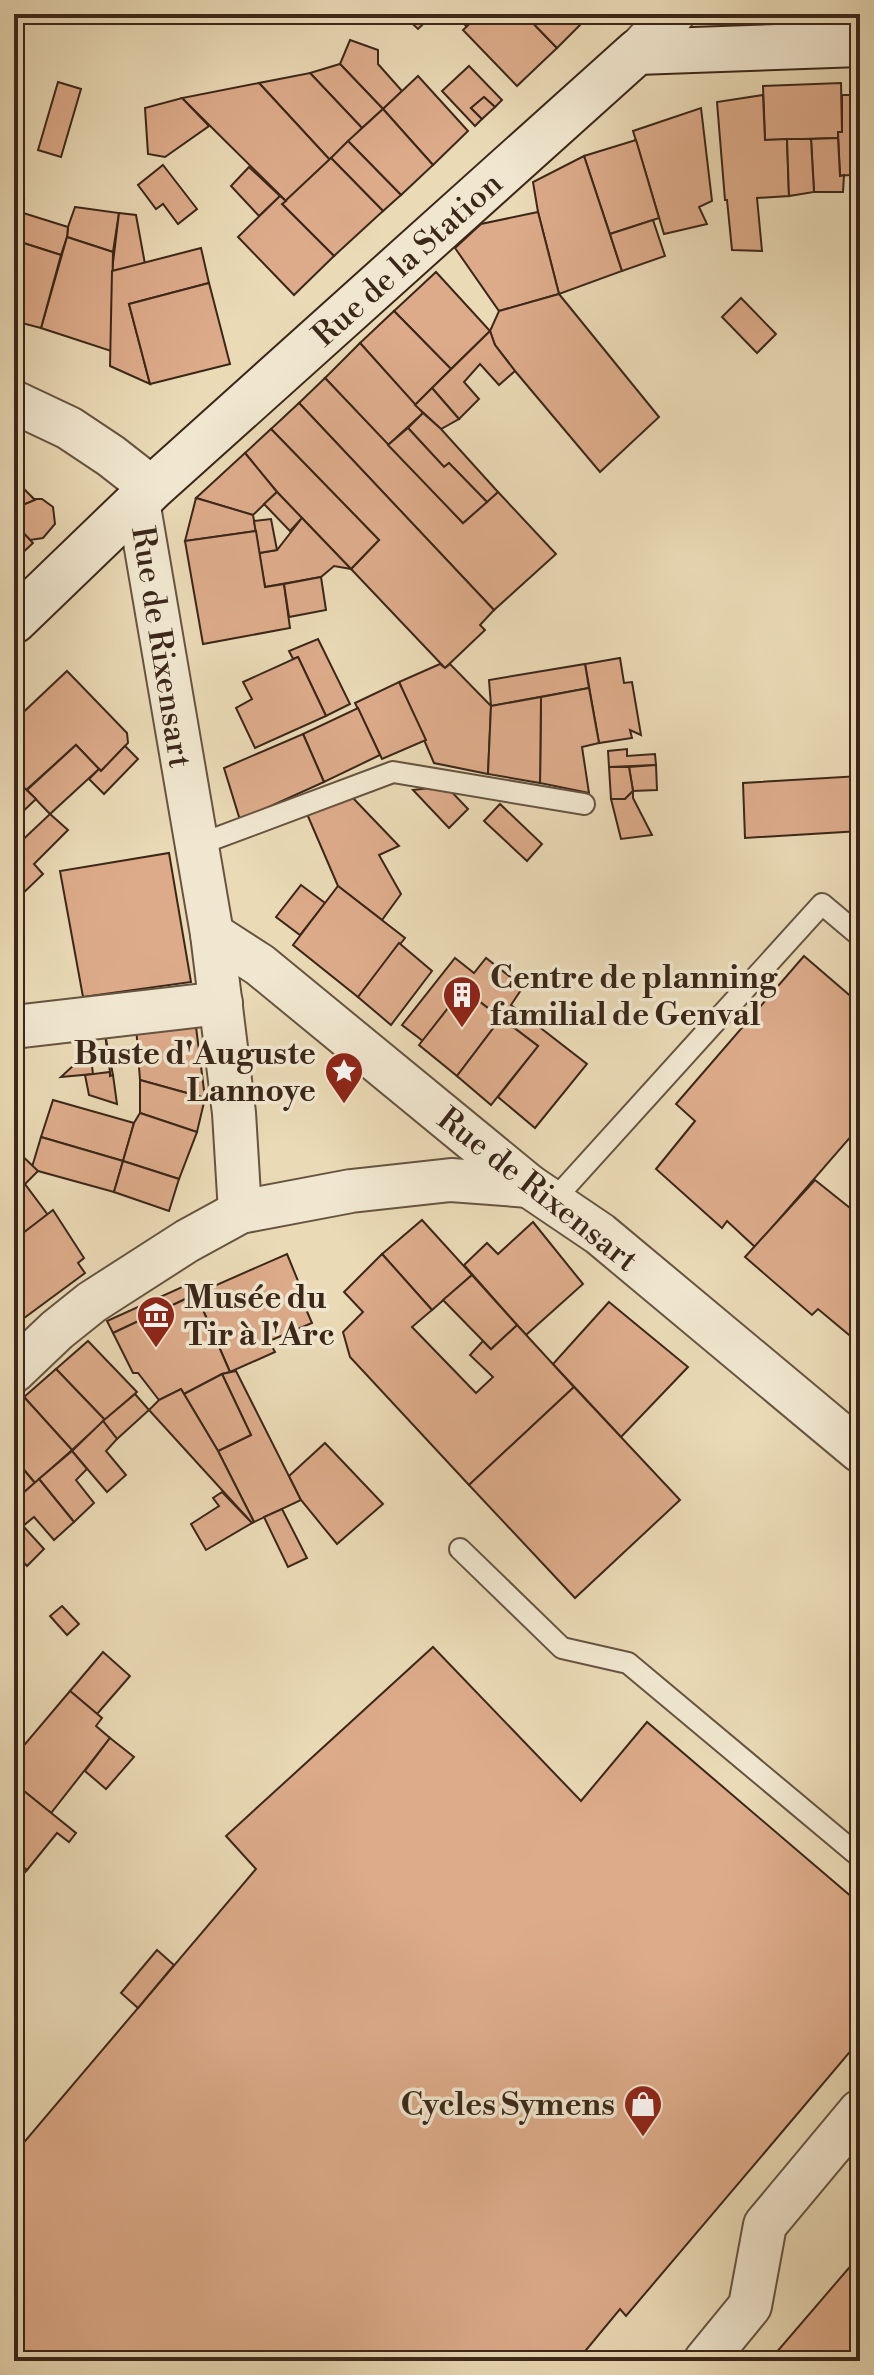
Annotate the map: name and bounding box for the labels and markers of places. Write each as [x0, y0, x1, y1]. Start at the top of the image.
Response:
place label: Centre de planning familial de Genval [490, 958, 778, 1035]
building icon: Centre de planning familial de Genval [441, 974, 483, 1029]
place label: Buste d'Auguste Lannoye [74, 1034, 316, 1111]
place icon: Buste d'Auguste Lannoye [323, 1050, 365, 1105]
place label: Musée du Tir à l'Arc [184, 1278, 335, 1355]
museum icon: Musée du Tir à l'Arc [135, 1294, 177, 1349]
shop icon: Cycles Symens [622, 2083, 664, 2138]
place label: Cycles Symens [401, 2085, 615, 2125]

